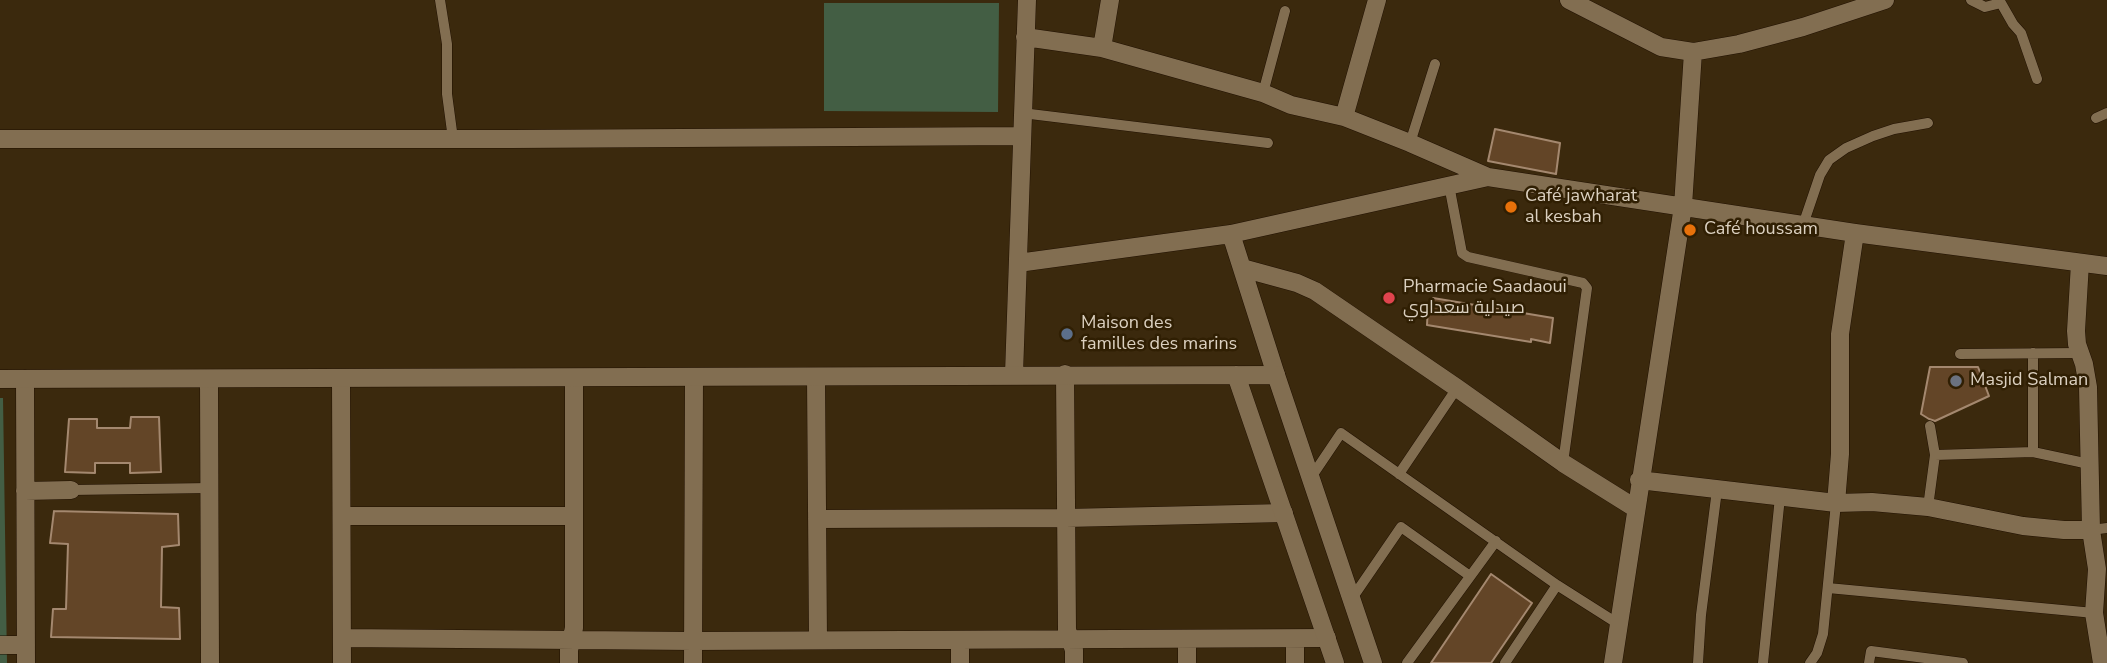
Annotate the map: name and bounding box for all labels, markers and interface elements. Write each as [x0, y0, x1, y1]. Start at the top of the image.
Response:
place label: Café jawharat al kesbah [1525, 186, 1637, 228]
marker: Café jawharat al kesbah [1503, 199, 1519, 215]
place label: Café houssam [1704, 219, 1818, 241]
marker: Café houssam [1682, 222, 1698, 238]
place label: Pharmacie Saadaoui صيدلية سعداوي [1403, 277, 1567, 320]
marker: Pharmacie Saadaoui صيدلية سعداوي [1381, 290, 1397, 306]
place label: Maison des familles des marins [1081, 313, 1237, 356]
marker: Maison des familles des marins [1059, 326, 1075, 342]
place label: Masjid Salman [1970, 370, 2088, 392]
marker: Masjid Salman [1948, 373, 1964, 389]

